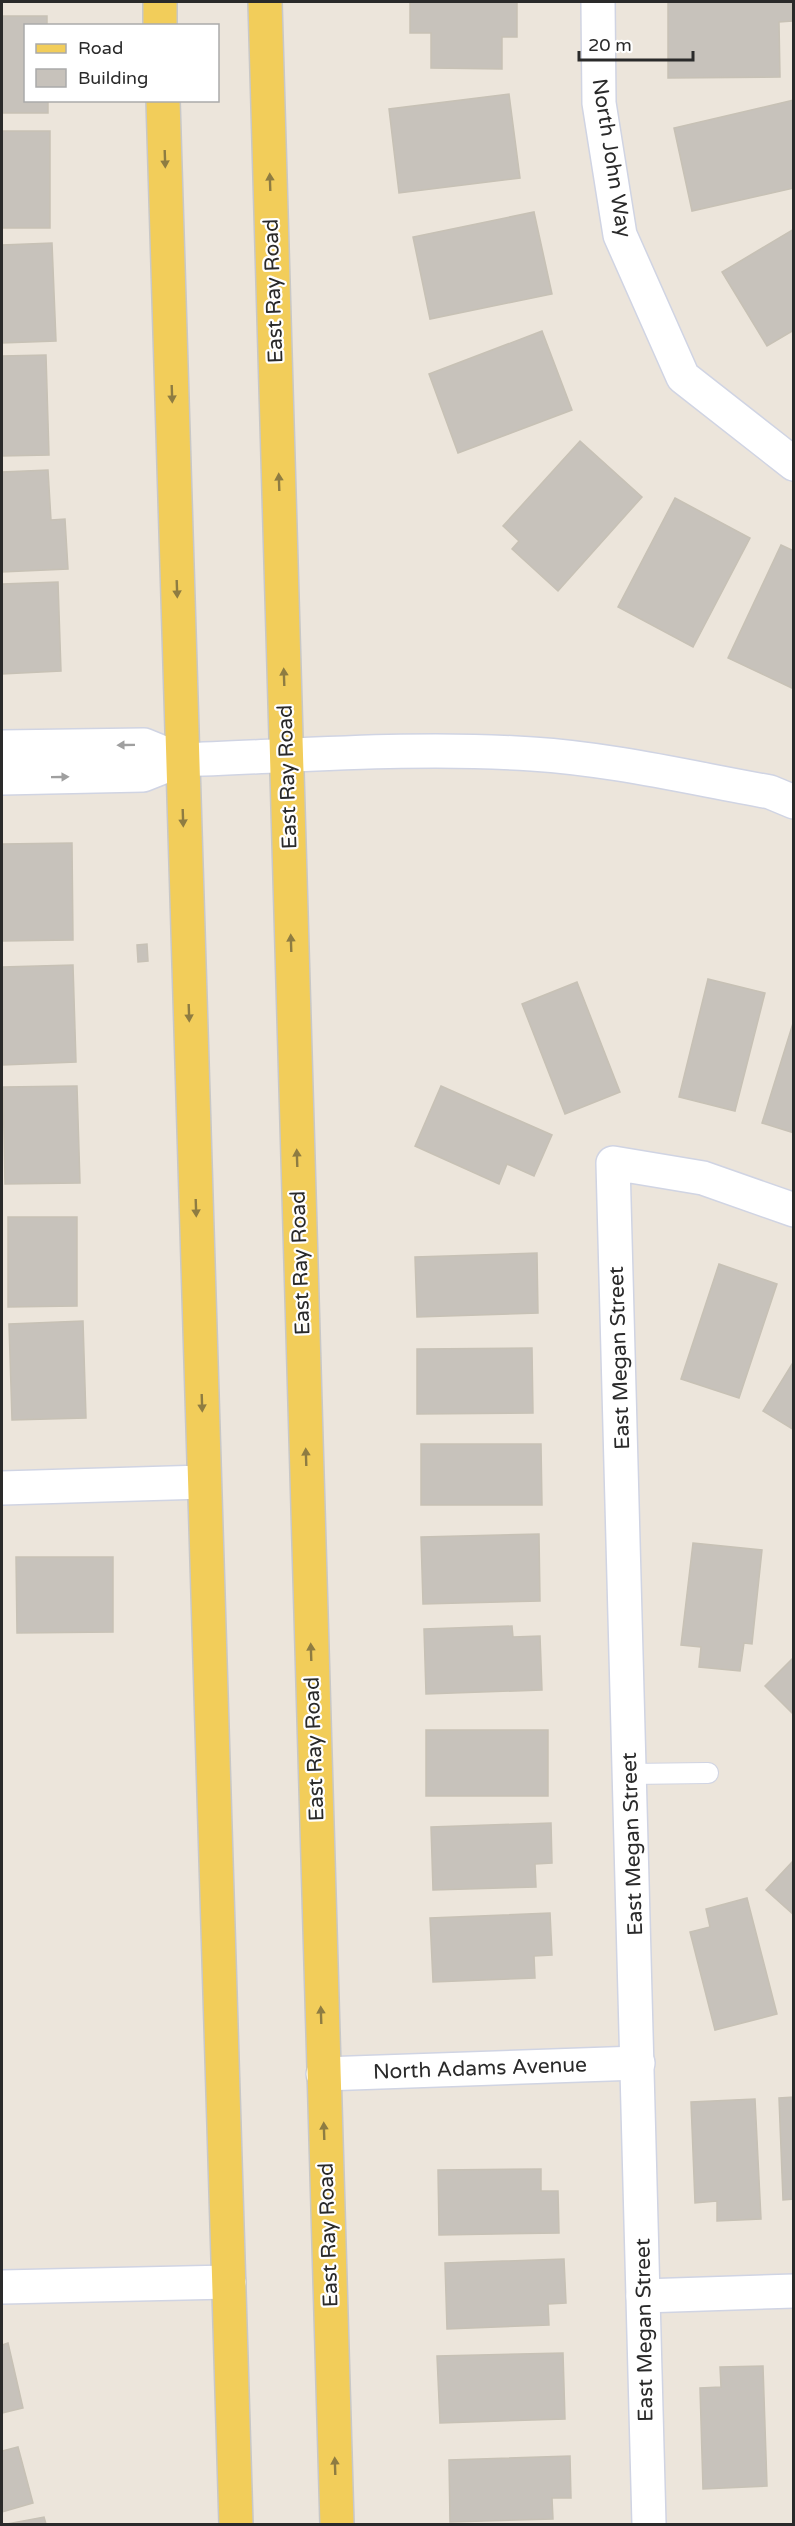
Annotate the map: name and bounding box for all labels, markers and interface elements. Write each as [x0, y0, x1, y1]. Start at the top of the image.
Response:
legend [24, 24, 219, 102]
scale bar [579, 24, 693, 62]
text: 20 m [588, 34, 632, 56]
text: Road [78, 37, 123, 59]
text: Building [78, 67, 148, 89]
street label: North John Way [587, 77, 636, 239]
one-way arrow [160, 149, 169, 168]
one-way arrow [266, 173, 275, 192]
street label: East Ray Road [258, 218, 289, 364]
one-way arrow [167, 384, 177, 403]
one-way arrow [274, 473, 283, 492]
one-way arrow [172, 579, 182, 598]
one-way arrow [279, 667, 289, 686]
street label: East Ray Road [272, 704, 303, 850]
one-way arrow [116, 740, 135, 750]
one-way arrow [50, 772, 69, 782]
one-way arrow [179, 809, 188, 828]
one-way arrow [287, 934, 296, 953]
one-way arrow [185, 1004, 194, 1023]
one-way arrow [293, 1148, 302, 1167]
street label: East Ray Road [285, 1190, 316, 1336]
one-way arrow [191, 1199, 200, 1218]
street label: East Megan Street [604, 1266, 635, 1450]
one-way arrow [197, 1394, 206, 1413]
one-way arrow [301, 1448, 310, 1467]
one-way arrow [306, 1643, 316, 1662]
street label: East Ray Road [299, 1676, 330, 1822]
street label: East Megan Street [617, 1752, 648, 1936]
one-way arrow [316, 2006, 326, 2025]
street label: North Adams Avenue [373, 2052, 588, 2085]
one-way arrow [320, 2122, 329, 2141]
street label: East Ray Road [313, 2162, 344, 2308]
street label: East Megan Street [630, 2238, 659, 2422]
one-way arrow [330, 2457, 339, 2476]

